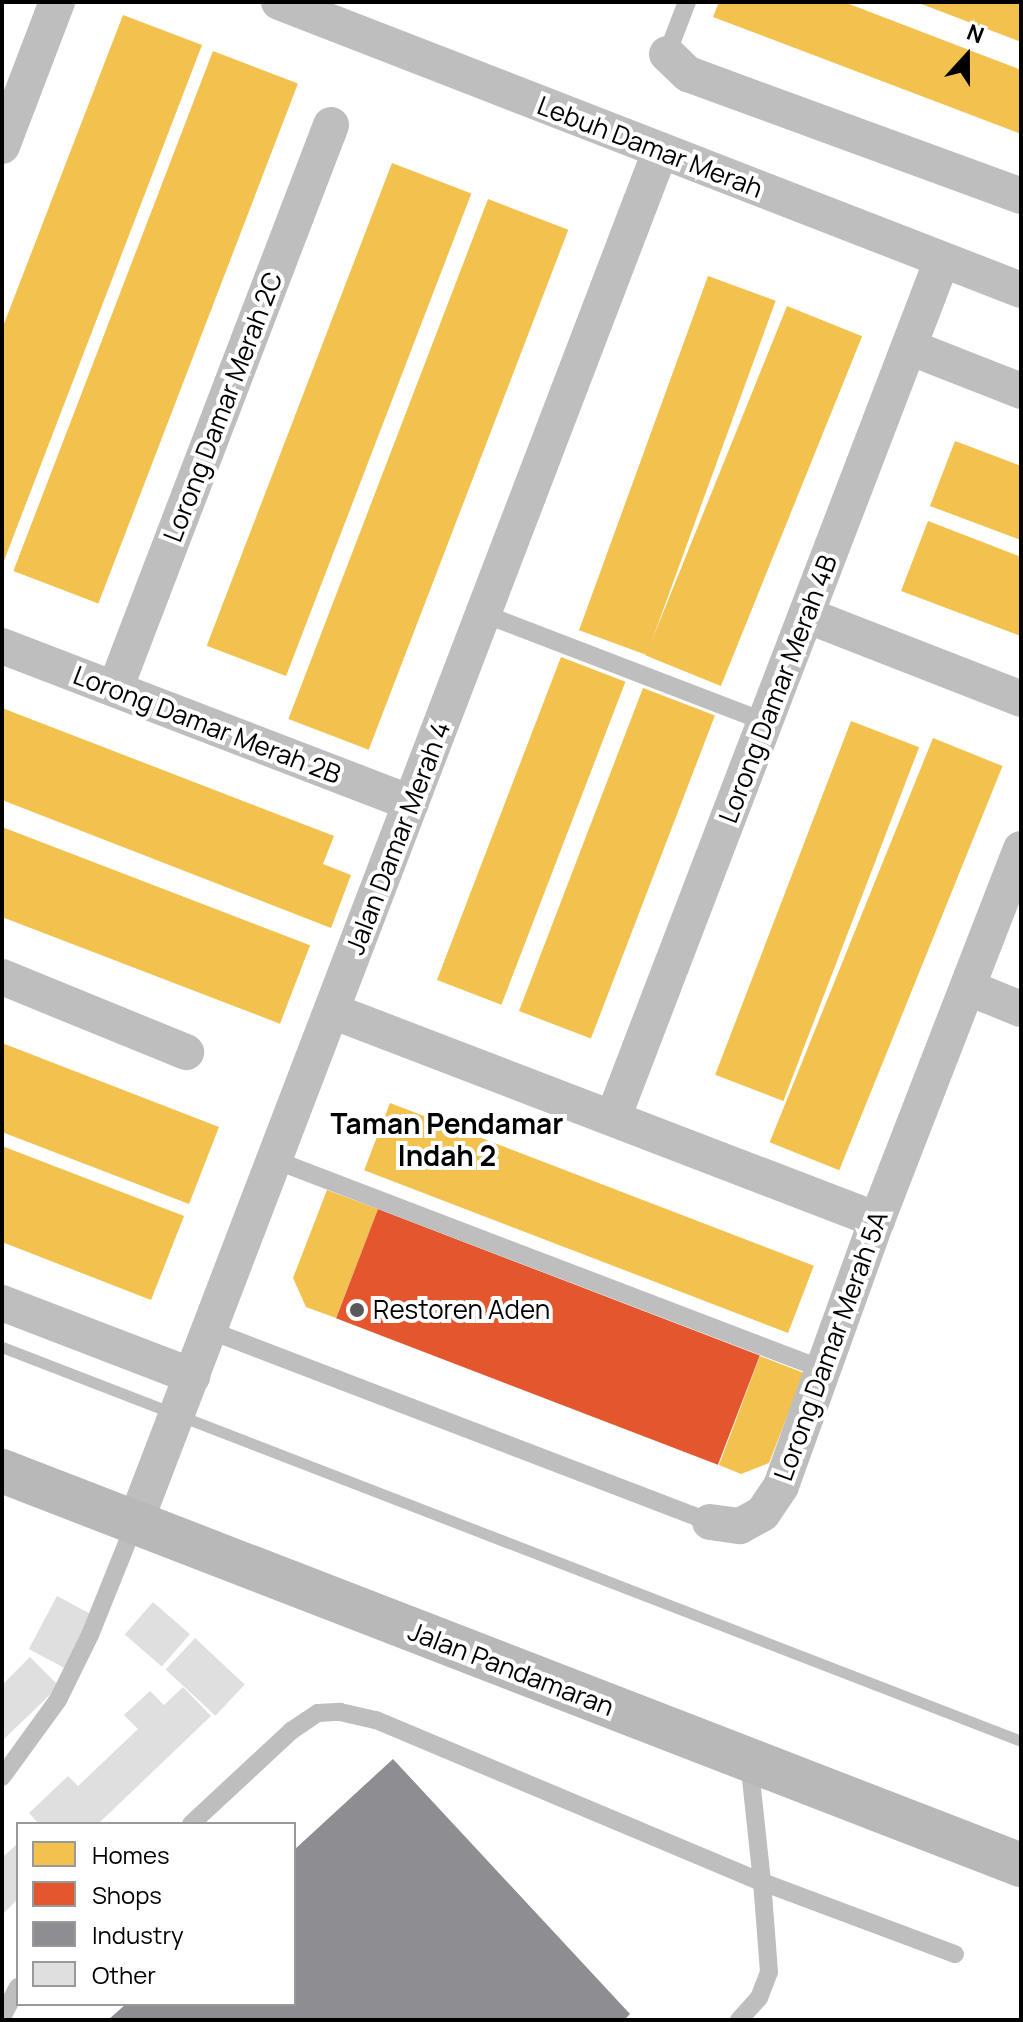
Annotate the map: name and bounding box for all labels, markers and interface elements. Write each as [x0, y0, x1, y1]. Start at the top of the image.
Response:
north arrow [927, 16, 1007, 96]
text: N [963, 17, 988, 50]
street label: Lebuh Damar Merah [533, 90, 767, 204]
street label: Lorong Damar Merah 2C [157, 268, 289, 546]
street label: Lorong Damar Merah 4B [712, 551, 844, 827]
street label: Lorong Damar Merah 2B [69, 660, 345, 790]
street label: Jalan Damar Merah 4 [339, 717, 457, 959]
district label: Taman Pendamar Indah 2 [331, 1106, 563, 1172]
street label: Lorong Damar Merah 5A [768, 1207, 894, 1485]
place label: Restoren Aden [373, 1294, 550, 1326]
marker: Restoren Aden [348, 1301, 366, 1319]
street label: Jalan Pandamaran [404, 1615, 618, 1723]
legend [16, 1822, 296, 2006]
text: Homes [92, 1838, 170, 1871]
text: Shops [92, 1878, 162, 1911]
text: Industry [92, 1918, 184, 1951]
text: Other [92, 1958, 156, 1991]

